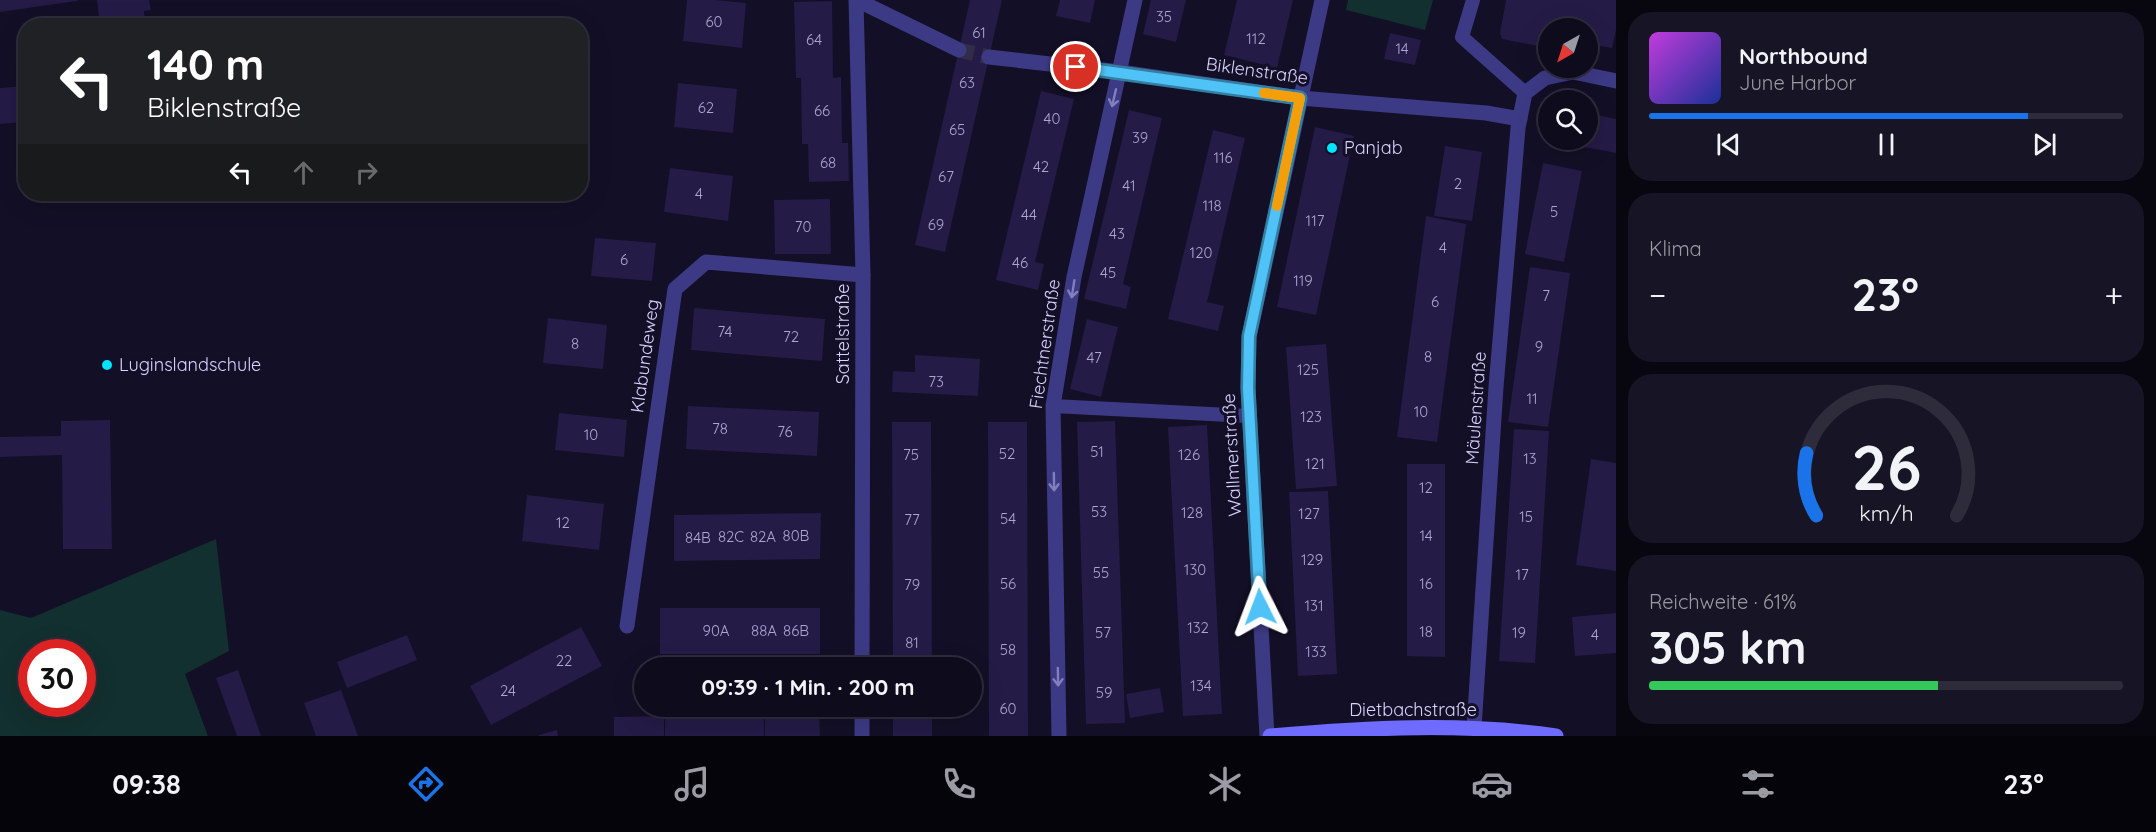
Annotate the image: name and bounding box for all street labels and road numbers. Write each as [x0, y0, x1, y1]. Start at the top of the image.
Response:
street label: Biklenstraße [1205, 52, 1310, 89]
street label: Fiechtnerstraße [1024, 278, 1065, 410]
street label: Sattelstraße [831, 284, 854, 384]
street label: Klabundeweg [625, 298, 664, 414]
street label: Mäulenstraße [1460, 350, 1491, 465]
street label: Wallmerstraße [1217, 393, 1246, 517]
street label: Dietbachstraße [1349, 698, 1477, 721]

